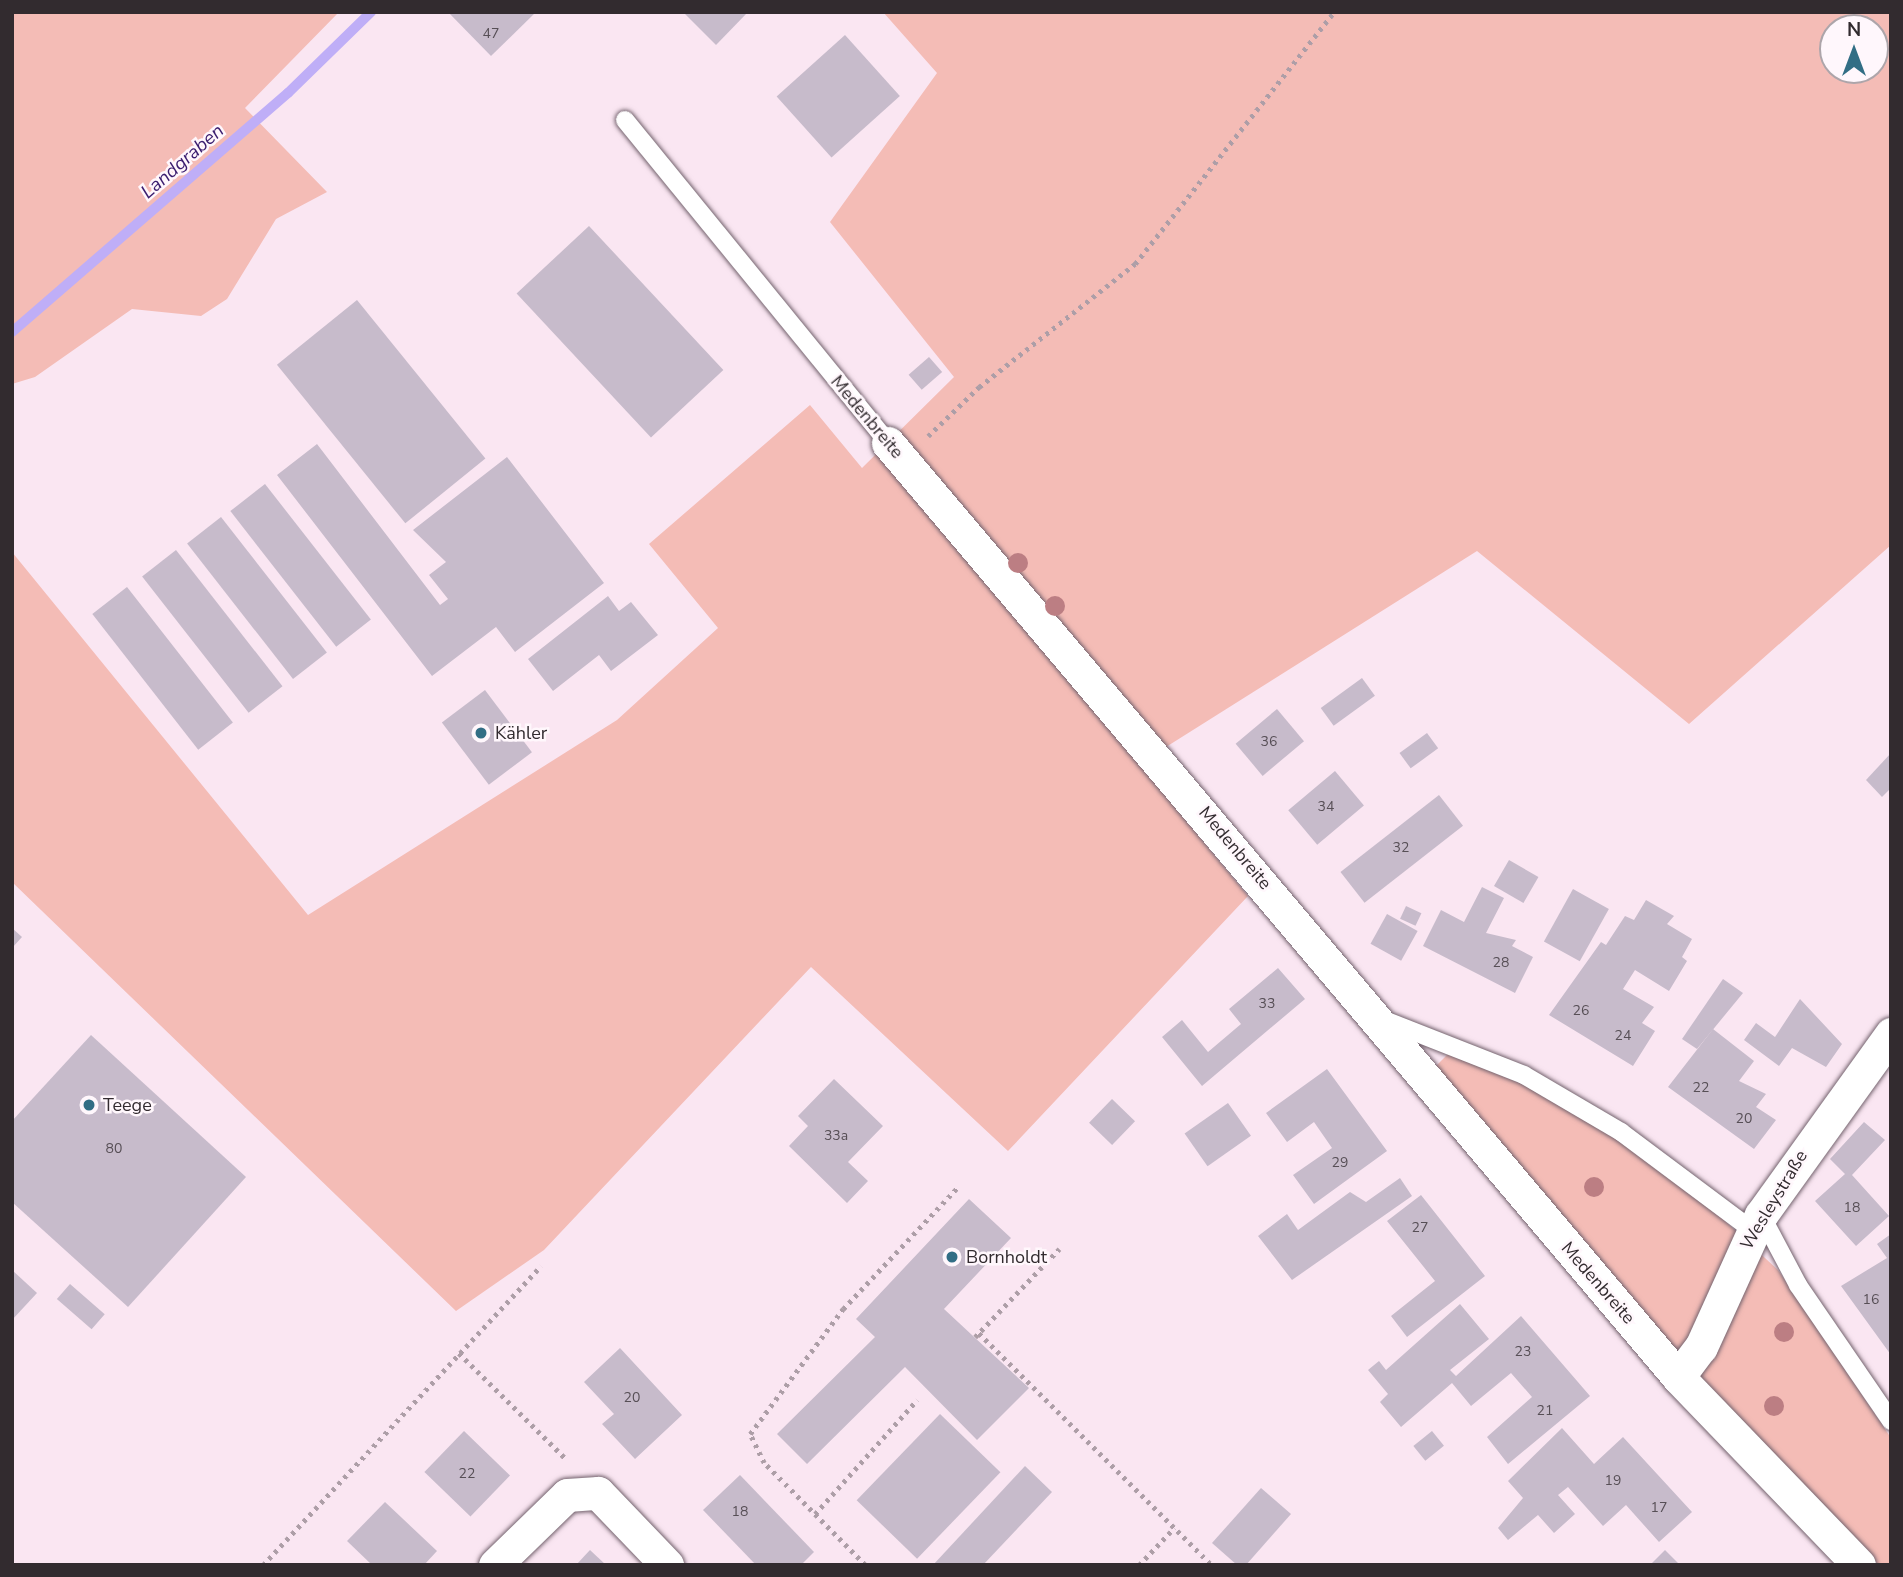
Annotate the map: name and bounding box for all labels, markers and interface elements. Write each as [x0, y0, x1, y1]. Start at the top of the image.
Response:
north arrow [1819, 14, 1889, 84]
text: N [1847, 17, 1861, 43]
house number: 47 [483, 26, 499, 42]
water label: Landgraben [137, 120, 229, 204]
street label: Medenbreite [826, 371, 908, 463]
place label: Kähler [495, 722, 547, 744]
marker: Kähler [473, 725, 489, 741]
house number: 36 [1261, 734, 1277, 750]
house number: 34 [1318, 799, 1334, 815]
street label: Medenbreite [1194, 802, 1276, 894]
house number: 32 [1393, 840, 1409, 856]
house number: 28 [1493, 955, 1509, 971]
house number: 33 [1259, 996, 1275, 1012]
house number: 26 [1573, 1003, 1589, 1019]
house number: 24 [1615, 1028, 1631, 1044]
house number: 22 [1693, 1080, 1709, 1096]
place label: Teege [103, 1094, 152, 1116]
marker: Teege [81, 1097, 97, 1113]
house number: 20 [1736, 1111, 1752, 1127]
house number: 33a [824, 1128, 848, 1144]
house number: 80 [106, 1141, 122, 1157]
street label: Wesleystraße [1736, 1146, 1812, 1254]
house number: 29 [1332, 1155, 1348, 1171]
house number: 18 [1844, 1200, 1860, 1216]
house number: 27 [1412, 1220, 1428, 1236]
street label: Medenbreite [1557, 1238, 1639, 1328]
place label: Bornholdt [966, 1246, 1047, 1268]
marker: Bornholdt [944, 1249, 960, 1265]
house number: 16 [1863, 1292, 1879, 1308]
house number: 23 [1515, 1344, 1531, 1360]
house number: 20 [624, 1390, 640, 1406]
house number: 21 [1537, 1403, 1553, 1419]
house number: 22 [459, 1466, 475, 1482]
house number: 19 [1605, 1473, 1621, 1489]
house number: 17 [1651, 1500, 1667, 1516]
house number: 18 [732, 1504, 748, 1520]

